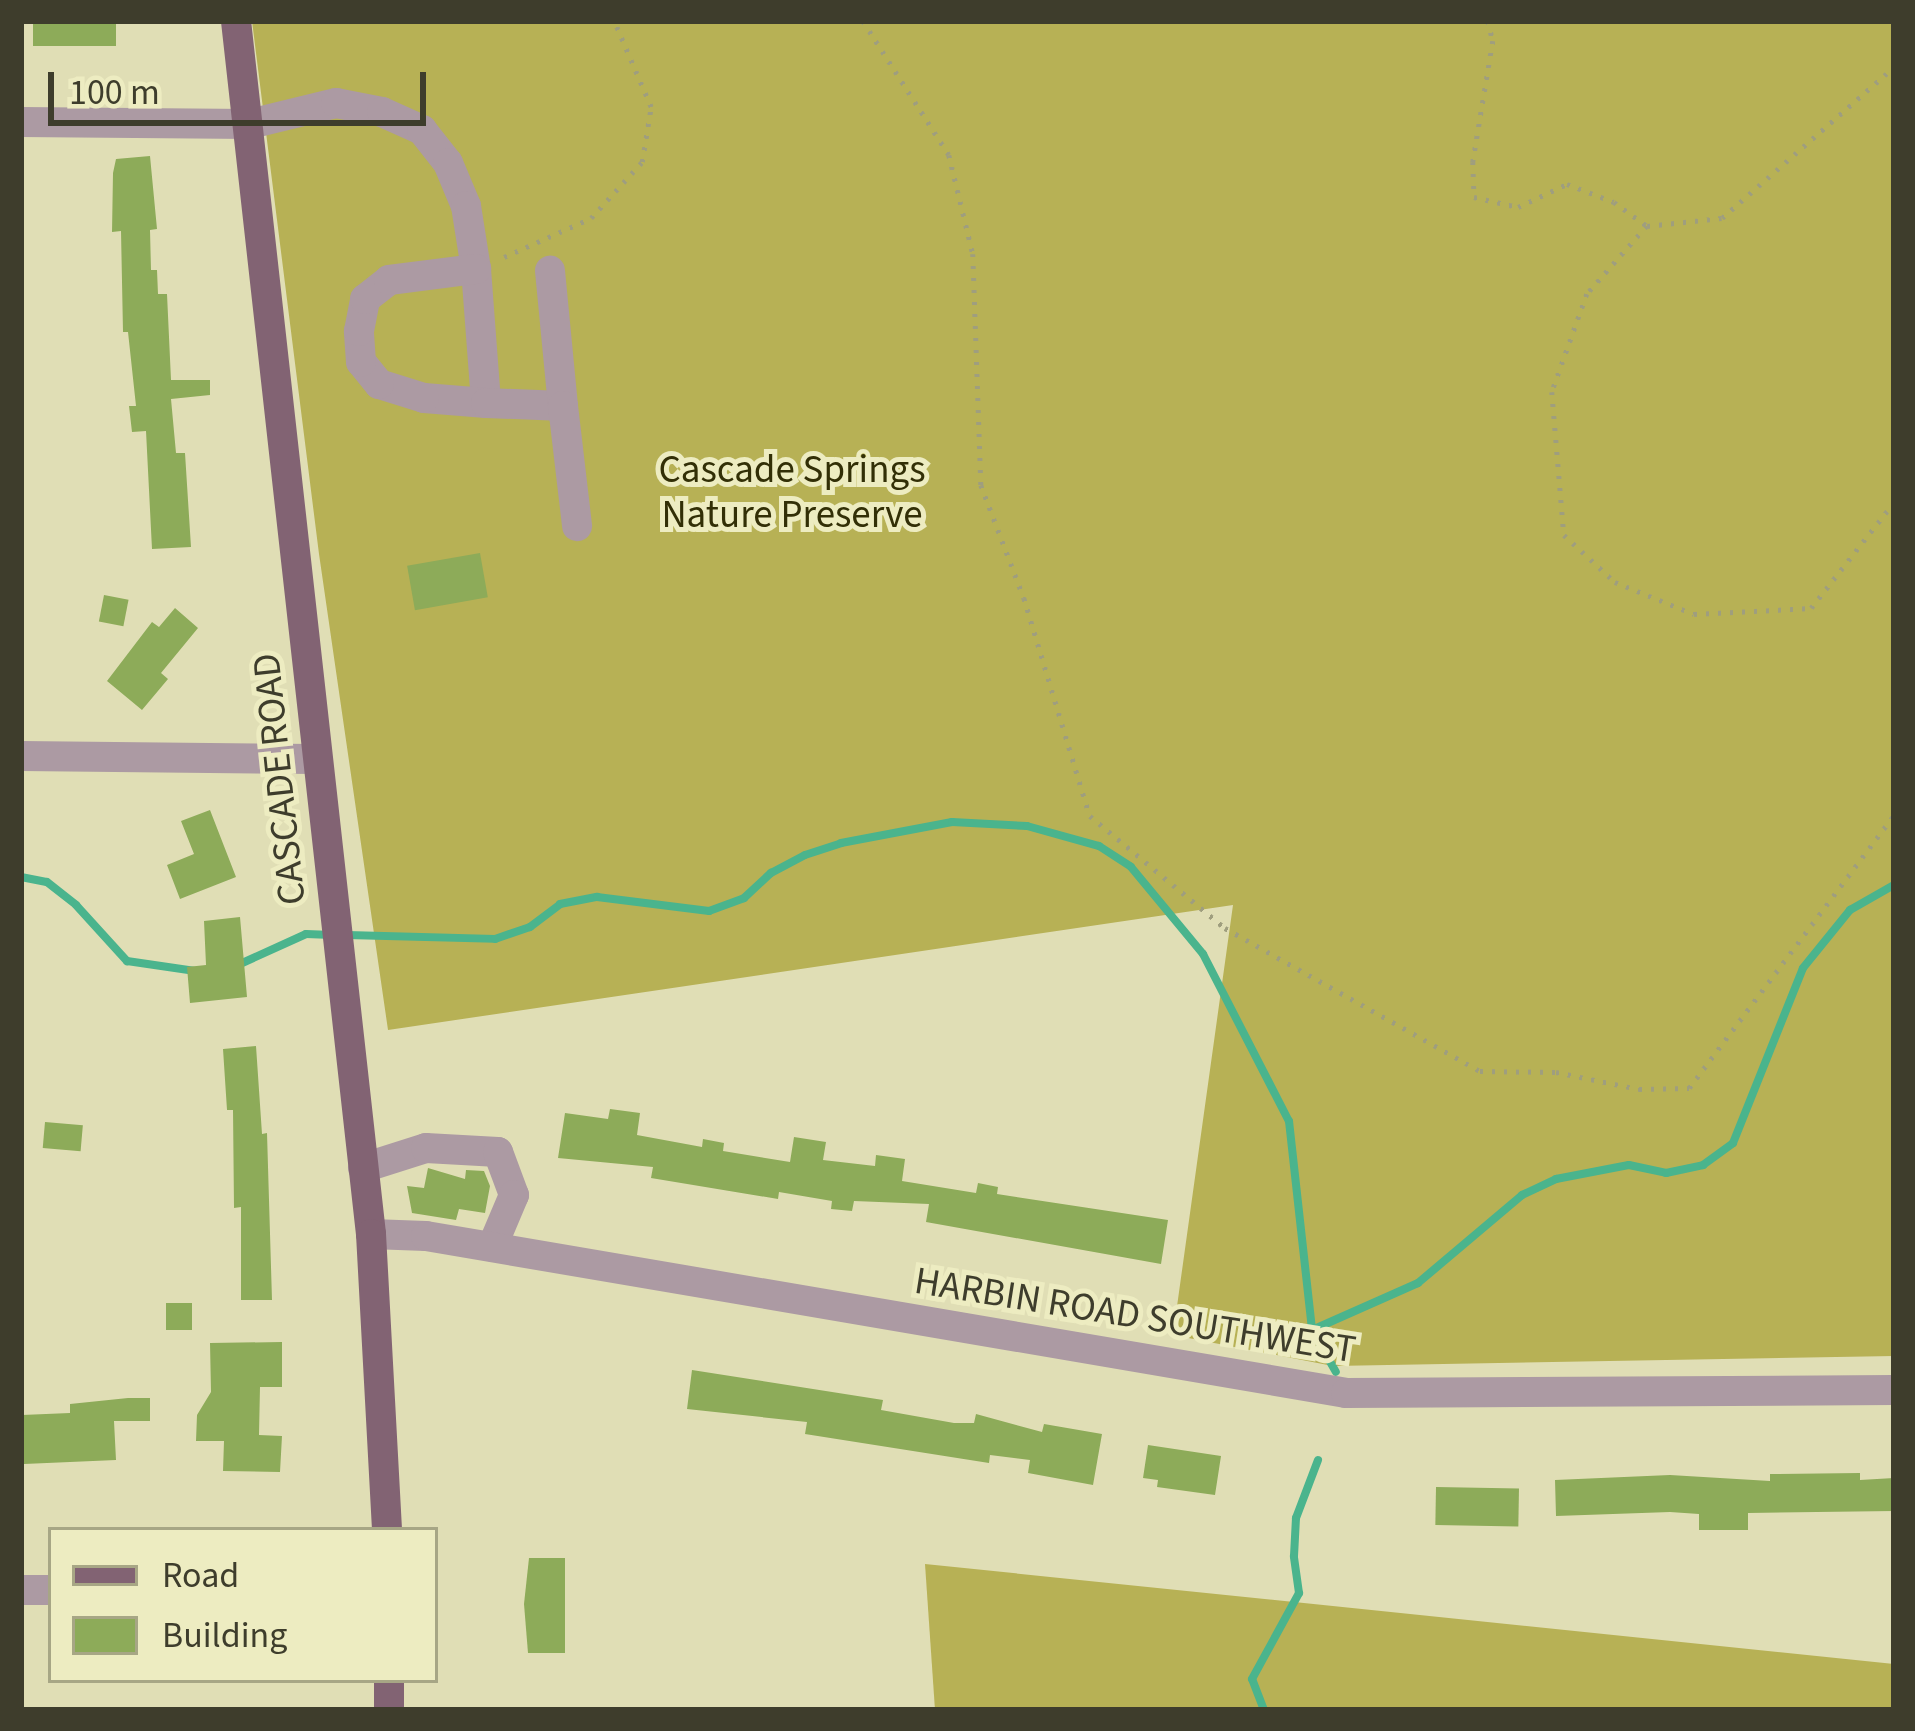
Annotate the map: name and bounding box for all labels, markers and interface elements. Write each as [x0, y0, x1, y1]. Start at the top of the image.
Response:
scale bar [54, 48, 432, 122]
text: 100 m [69, 67, 160, 118]
park label: Cascade Springs Nature Preserve [658, 448, 926, 539]
street label: CASCADE ROAD [244, 651, 316, 907]
street label: HARBIN ROAD SOUTHWEST [911, 1258, 1359, 1374]
legend [48, 1527, 438, 1683]
text: Road [162, 1550, 239, 1601]
text: Building [162, 1610, 287, 1661]

